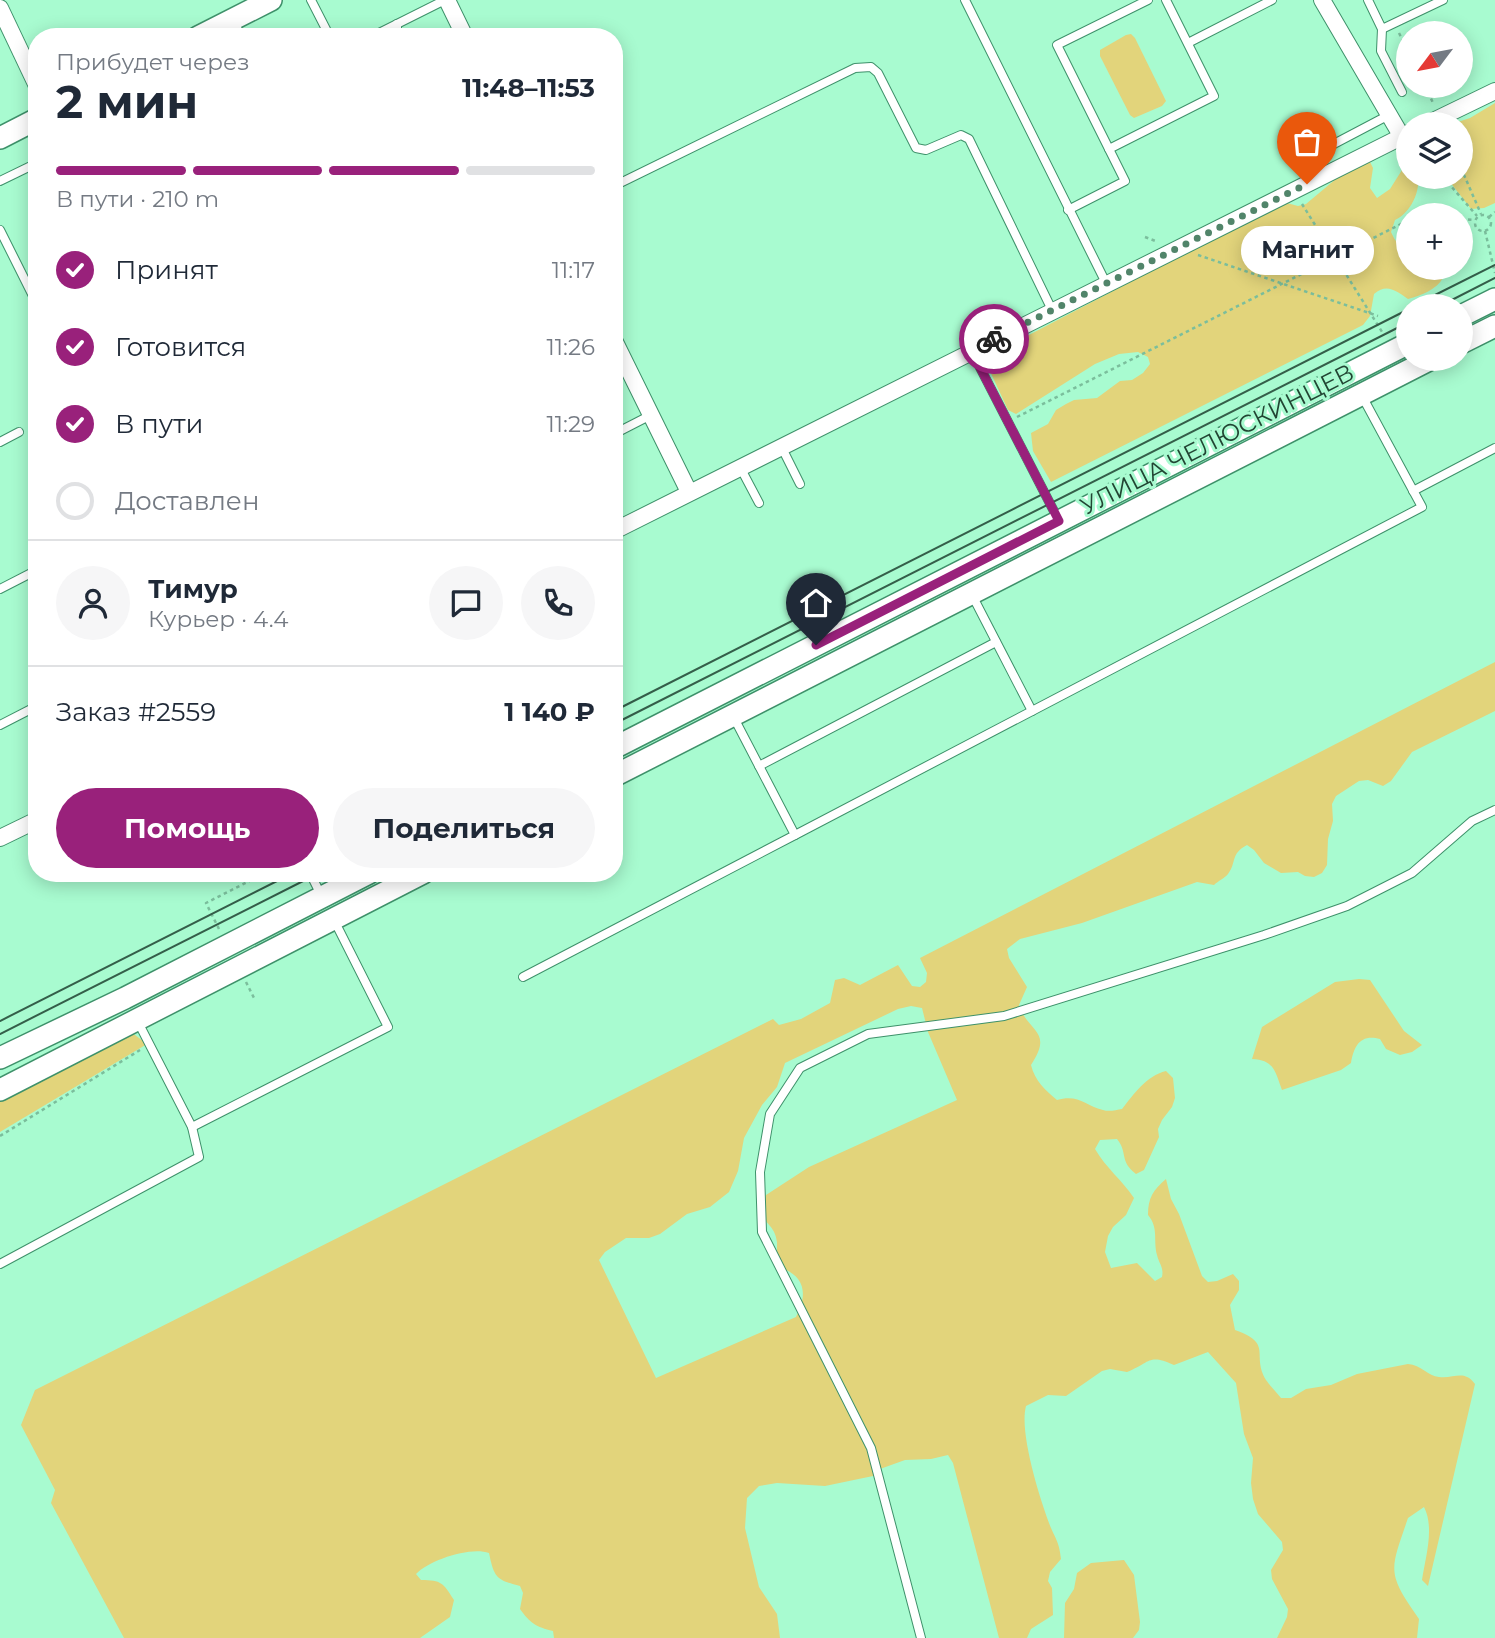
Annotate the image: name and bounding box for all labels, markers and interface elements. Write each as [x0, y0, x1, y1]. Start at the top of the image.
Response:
north arrow [1396, 21, 1474, 98]
map controls [1396, 21, 1473, 371]
text: Прибудет через [56, 48, 250, 76]
text: 11:48–11:53 [462, 72, 595, 104]
text: 2 мин [56, 73, 198, 130]
pin [1277, 112, 1337, 184]
button: layers [1396, 112, 1473, 189]
icon: bag [1288, 123, 1326, 161]
text: В пути · 210 m [56, 185, 219, 213]
button: + [1396, 203, 1473, 280]
callout: Магнит [1240, 226, 1374, 275]
text: Магнит [1261, 236, 1354, 264]
icon: check [56, 251, 94, 289]
text: Принят [115, 254, 218, 286]
text: 11:17 [552, 256, 595, 284]
button: − [1396, 294, 1473, 371]
courier [959, 304, 1029, 374]
icon: bike [975, 320, 1013, 358]
icon: check [56, 328, 94, 366]
text: Готовится [115, 331, 246, 363]
text: 11:26 [546, 333, 595, 361]
street label: УЛИЦА ЧЕЛЮСКИНЦЕВ [1075, 357, 1359, 521]
icon: check [56, 405, 94, 443]
text: В пути [115, 408, 204, 440]
text: 11:29 [546, 410, 595, 438]
text: Доставлен [115, 485, 260, 517]
button: person [56, 566, 130, 640]
button: chat [429, 566, 503, 640]
button: phone [521, 566, 595, 640]
text: Тимур [148, 573, 238, 605]
pin [786, 573, 846, 645]
icon: home [797, 584, 835, 622]
text: Курьер · 4.4 [148, 605, 288, 633]
text: Заказ #2559 [56, 696, 216, 728]
text: 1 140 ₽ [504, 696, 595, 728]
button: Помощь [56, 788, 319, 868]
button: Поделиться [333, 788, 595, 868]

